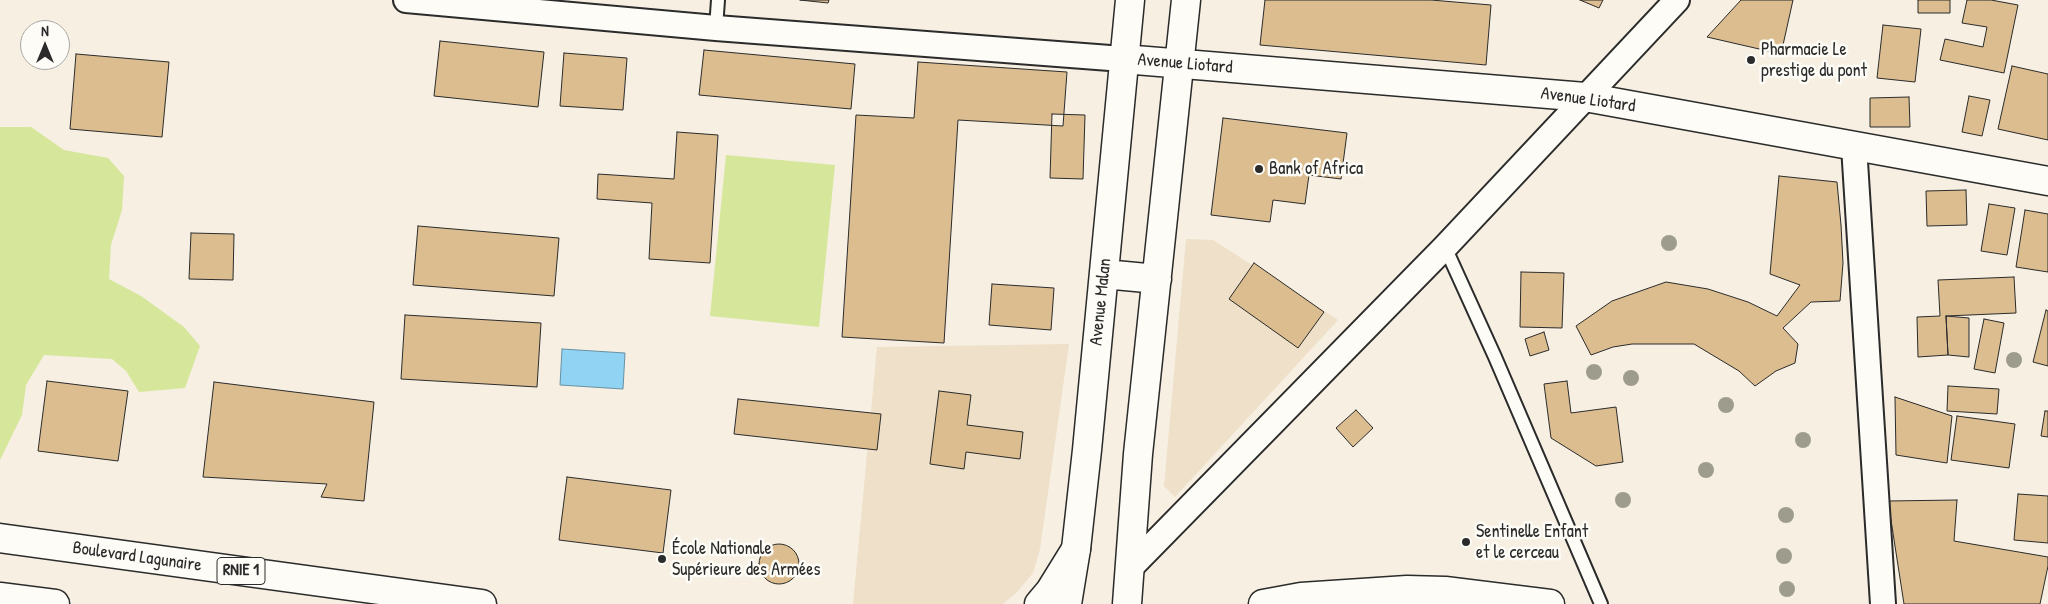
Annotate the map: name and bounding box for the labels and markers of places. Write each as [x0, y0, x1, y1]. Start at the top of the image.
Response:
place label: Pharmacie Le prestige du pont [1761, 39, 1867, 82]
marker: Pharmacie Le prestige du pont [1745, 54, 1757, 66]
place label: Bank of Africa [1269, 158, 1363, 180]
marker: Bank of Africa [1253, 163, 1265, 175]
place label: Sentinelle Enfant et le cerceau [1476, 521, 1588, 564]
marker: Sentinelle Enfant et le cerceau [1460, 536, 1472, 548]
place label: École Nationale Supérieure des Armées [672, 538, 820, 580]
marker: École Nationale Supérieure des Armées [656, 553, 668, 565]

